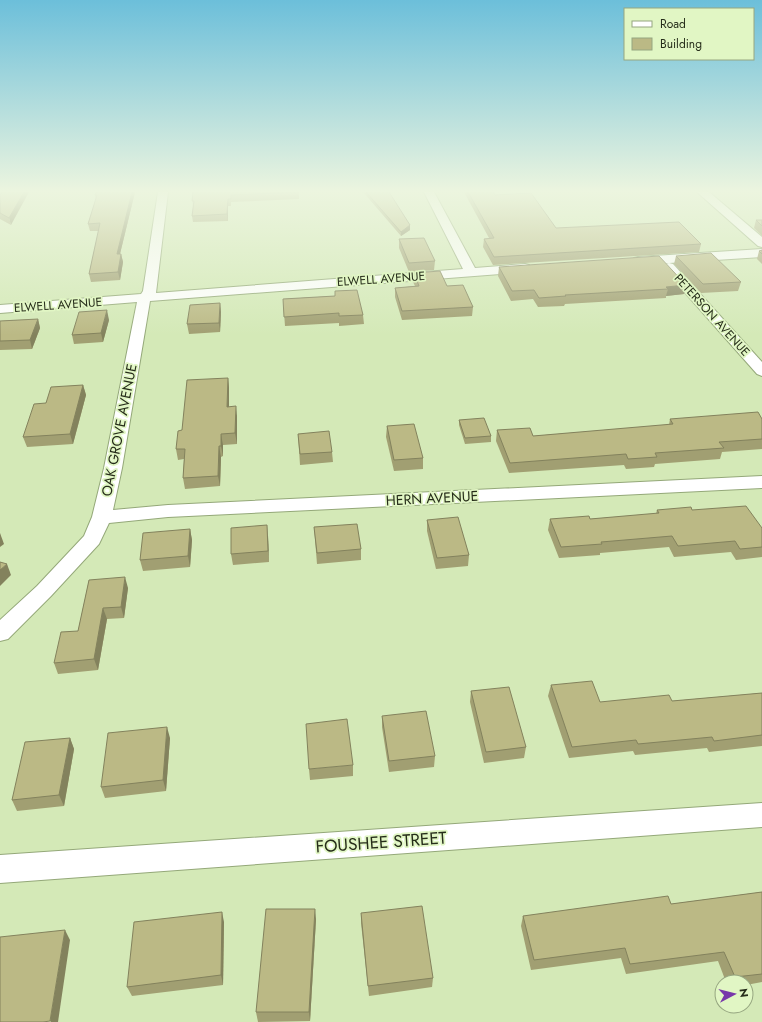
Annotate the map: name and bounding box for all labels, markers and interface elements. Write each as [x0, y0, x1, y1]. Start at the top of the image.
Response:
legend [624, 8, 754, 60]
text: Road [660, 15, 686, 33]
text: Building [660, 35, 702, 53]
street label: ELWELL AVENUE [336, 267, 426, 291]
street label: PETERSON AVENUE [670, 270, 754, 360]
street label: ELWELL AVENUE [13, 293, 103, 317]
street label: OAK GROVE AVENUE [96, 362, 142, 498]
street label: HERN AVENUE [385, 486, 479, 510]
street label: FOUSHEE STREET [315, 825, 447, 859]
north arrow [714, 974, 754, 1014]
text: N [735, 987, 752, 998]

